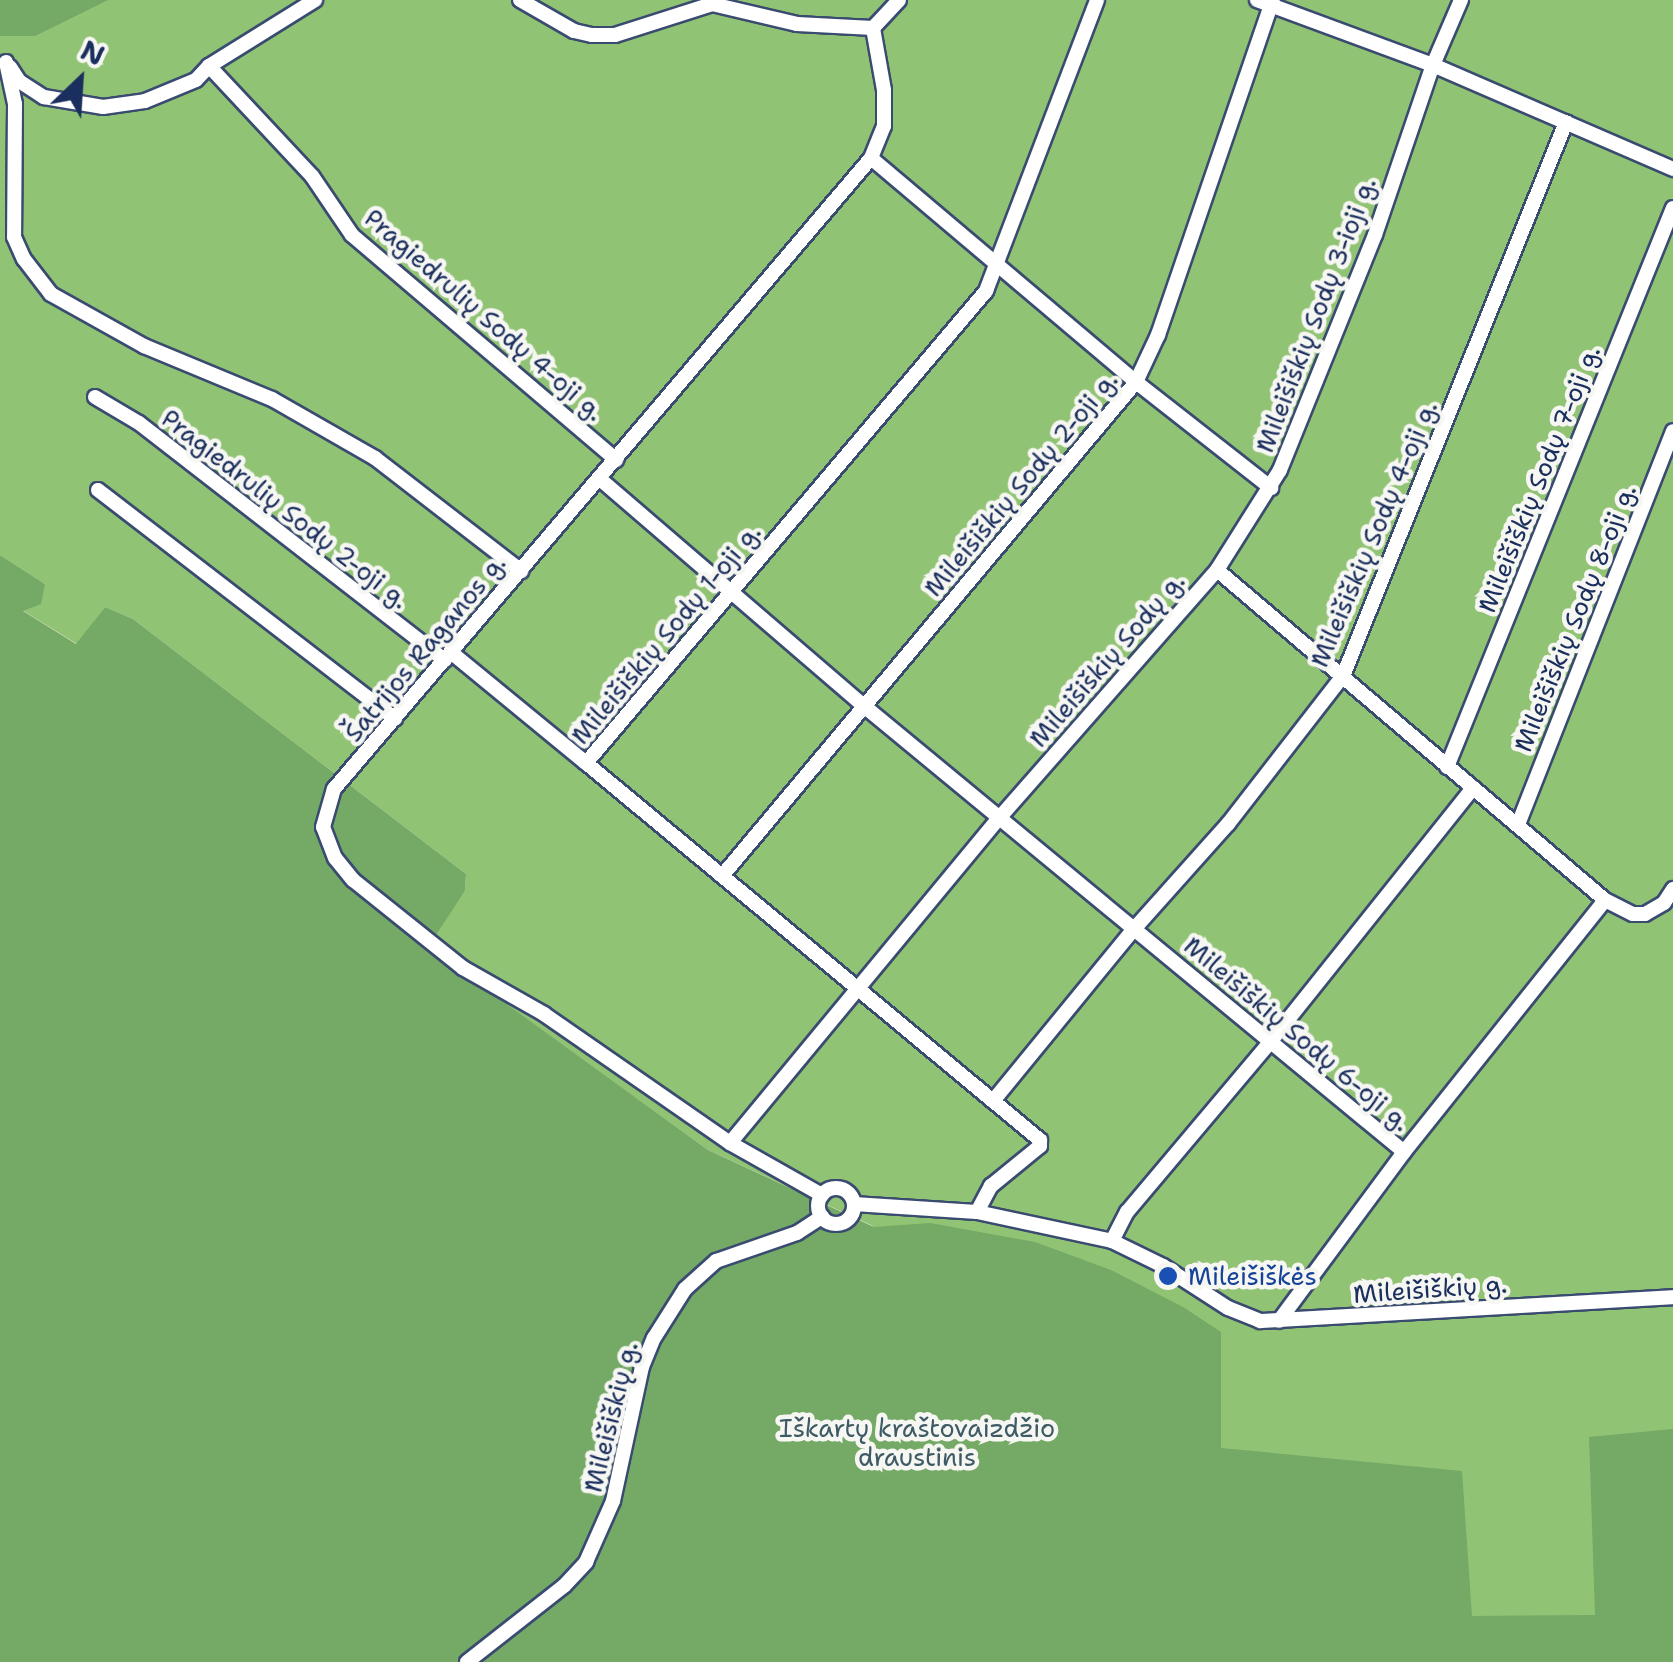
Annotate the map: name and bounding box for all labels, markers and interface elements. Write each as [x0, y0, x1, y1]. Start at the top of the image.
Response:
north arrow [30, 30, 130, 130]
text: N [75, 31, 111, 75]
street label: Mileišiškių Sodų 3-ioji g. [1250, 173, 1382, 457]
street label: Pragiedrulių Sodų 4-oji g. [358, 203, 610, 427]
street label: Mileišiškių Sodų 7-oji g. [1472, 341, 1606, 617]
street label: Mileišiškių Sodų 2-oji g. [918, 365, 1124, 603]
street label: Mileišiškių Sodų 4-oji g. [1304, 396, 1444, 672]
street label: Pragiedrulių Sodų 2-oji g. [155, 403, 415, 615]
street label: Mileišiškių Sodų 8-oji g. [1508, 480, 1642, 756]
street label: Mileišiškių Sodų 1-oji g. [565, 518, 767, 750]
street label: Šatrijos Raganos g. [338, 548, 512, 748]
street label: Mileišiškių Sodų g. [1023, 567, 1191, 753]
street label: Mileišiškių Sodų 6-oji g. [1178, 931, 1416, 1137]
place label: Mileišiškės [1188, 1261, 1317, 1291]
marker: Mileišiškės [1157, 1265, 1179, 1287]
street label: Mileišiškių g. [1352, 1269, 1508, 1309]
street label: Mileišiškių g. [578, 1339, 644, 1495]
park label: Iškartų kraštovaizdžio draustinis [779, 1414, 1055, 1473]

